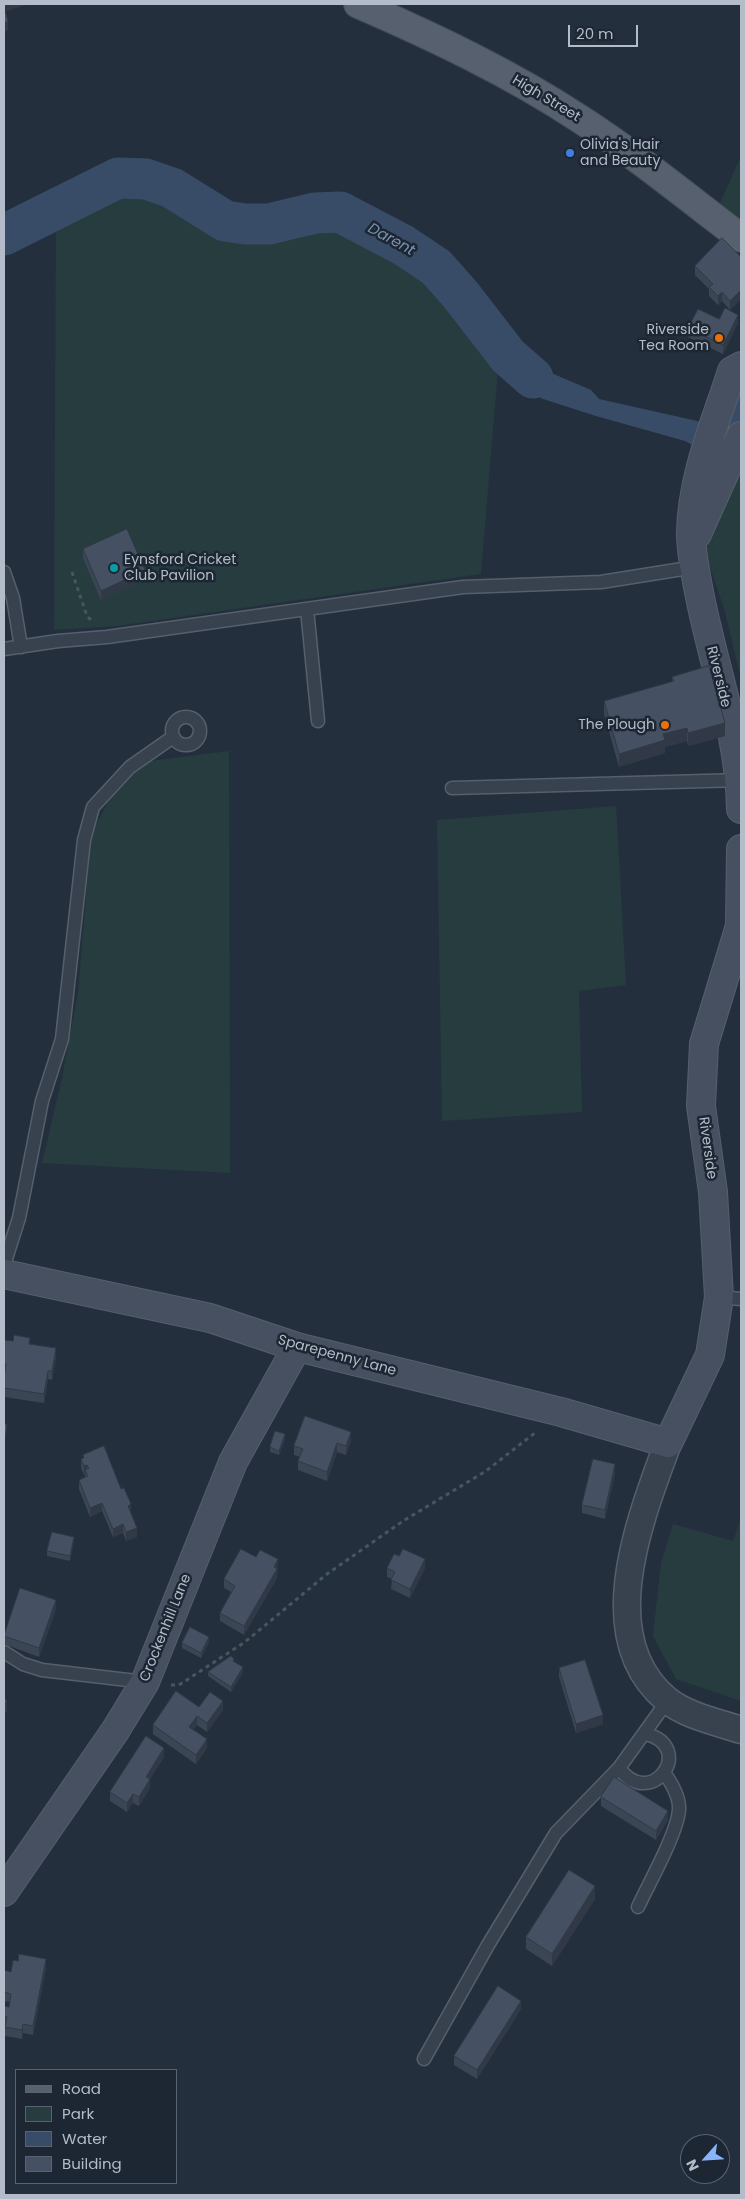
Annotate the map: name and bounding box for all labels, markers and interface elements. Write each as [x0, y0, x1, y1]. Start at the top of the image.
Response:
scale bar [570, 15, 640, 47]
text: 20 m [576, 23, 614, 44]
street label: High Street [509, 72, 583, 126]
place label: Olivia's Hair and Beauty [580, 137, 660, 170]
marker: Olivia's Hair and Beauty [564, 147, 576, 159]
water label: Darent [364, 220, 418, 260]
place label: Riverside Tea Room [639, 322, 709, 354]
marker: Riverside Tea Room [713, 332, 725, 344]
place label: Eynsford Cricket Club Pavilion [124, 552, 236, 584]
marker: Eynsford Cricket Club Pavilion [108, 562, 120, 574]
street label: Riverside [702, 645, 734, 709]
place label: The Plough [578, 717, 655, 733]
marker: The Plough [659, 719, 671, 731]
street label: Riverside [694, 1116, 720, 1180]
street label: Sparepenny Lane [276, 1332, 398, 1380]
street label: Crockenhill Lane [137, 1572, 195, 1684]
legend [15, 2069, 178, 2184]
text: Road [62, 2078, 101, 2099]
text: Park [62, 2103, 94, 2124]
text: Water [62, 2128, 107, 2149]
north arrow [680, 2134, 730, 2184]
text: Building [62, 2153, 122, 2174]
text: N [681, 2156, 704, 2174]

